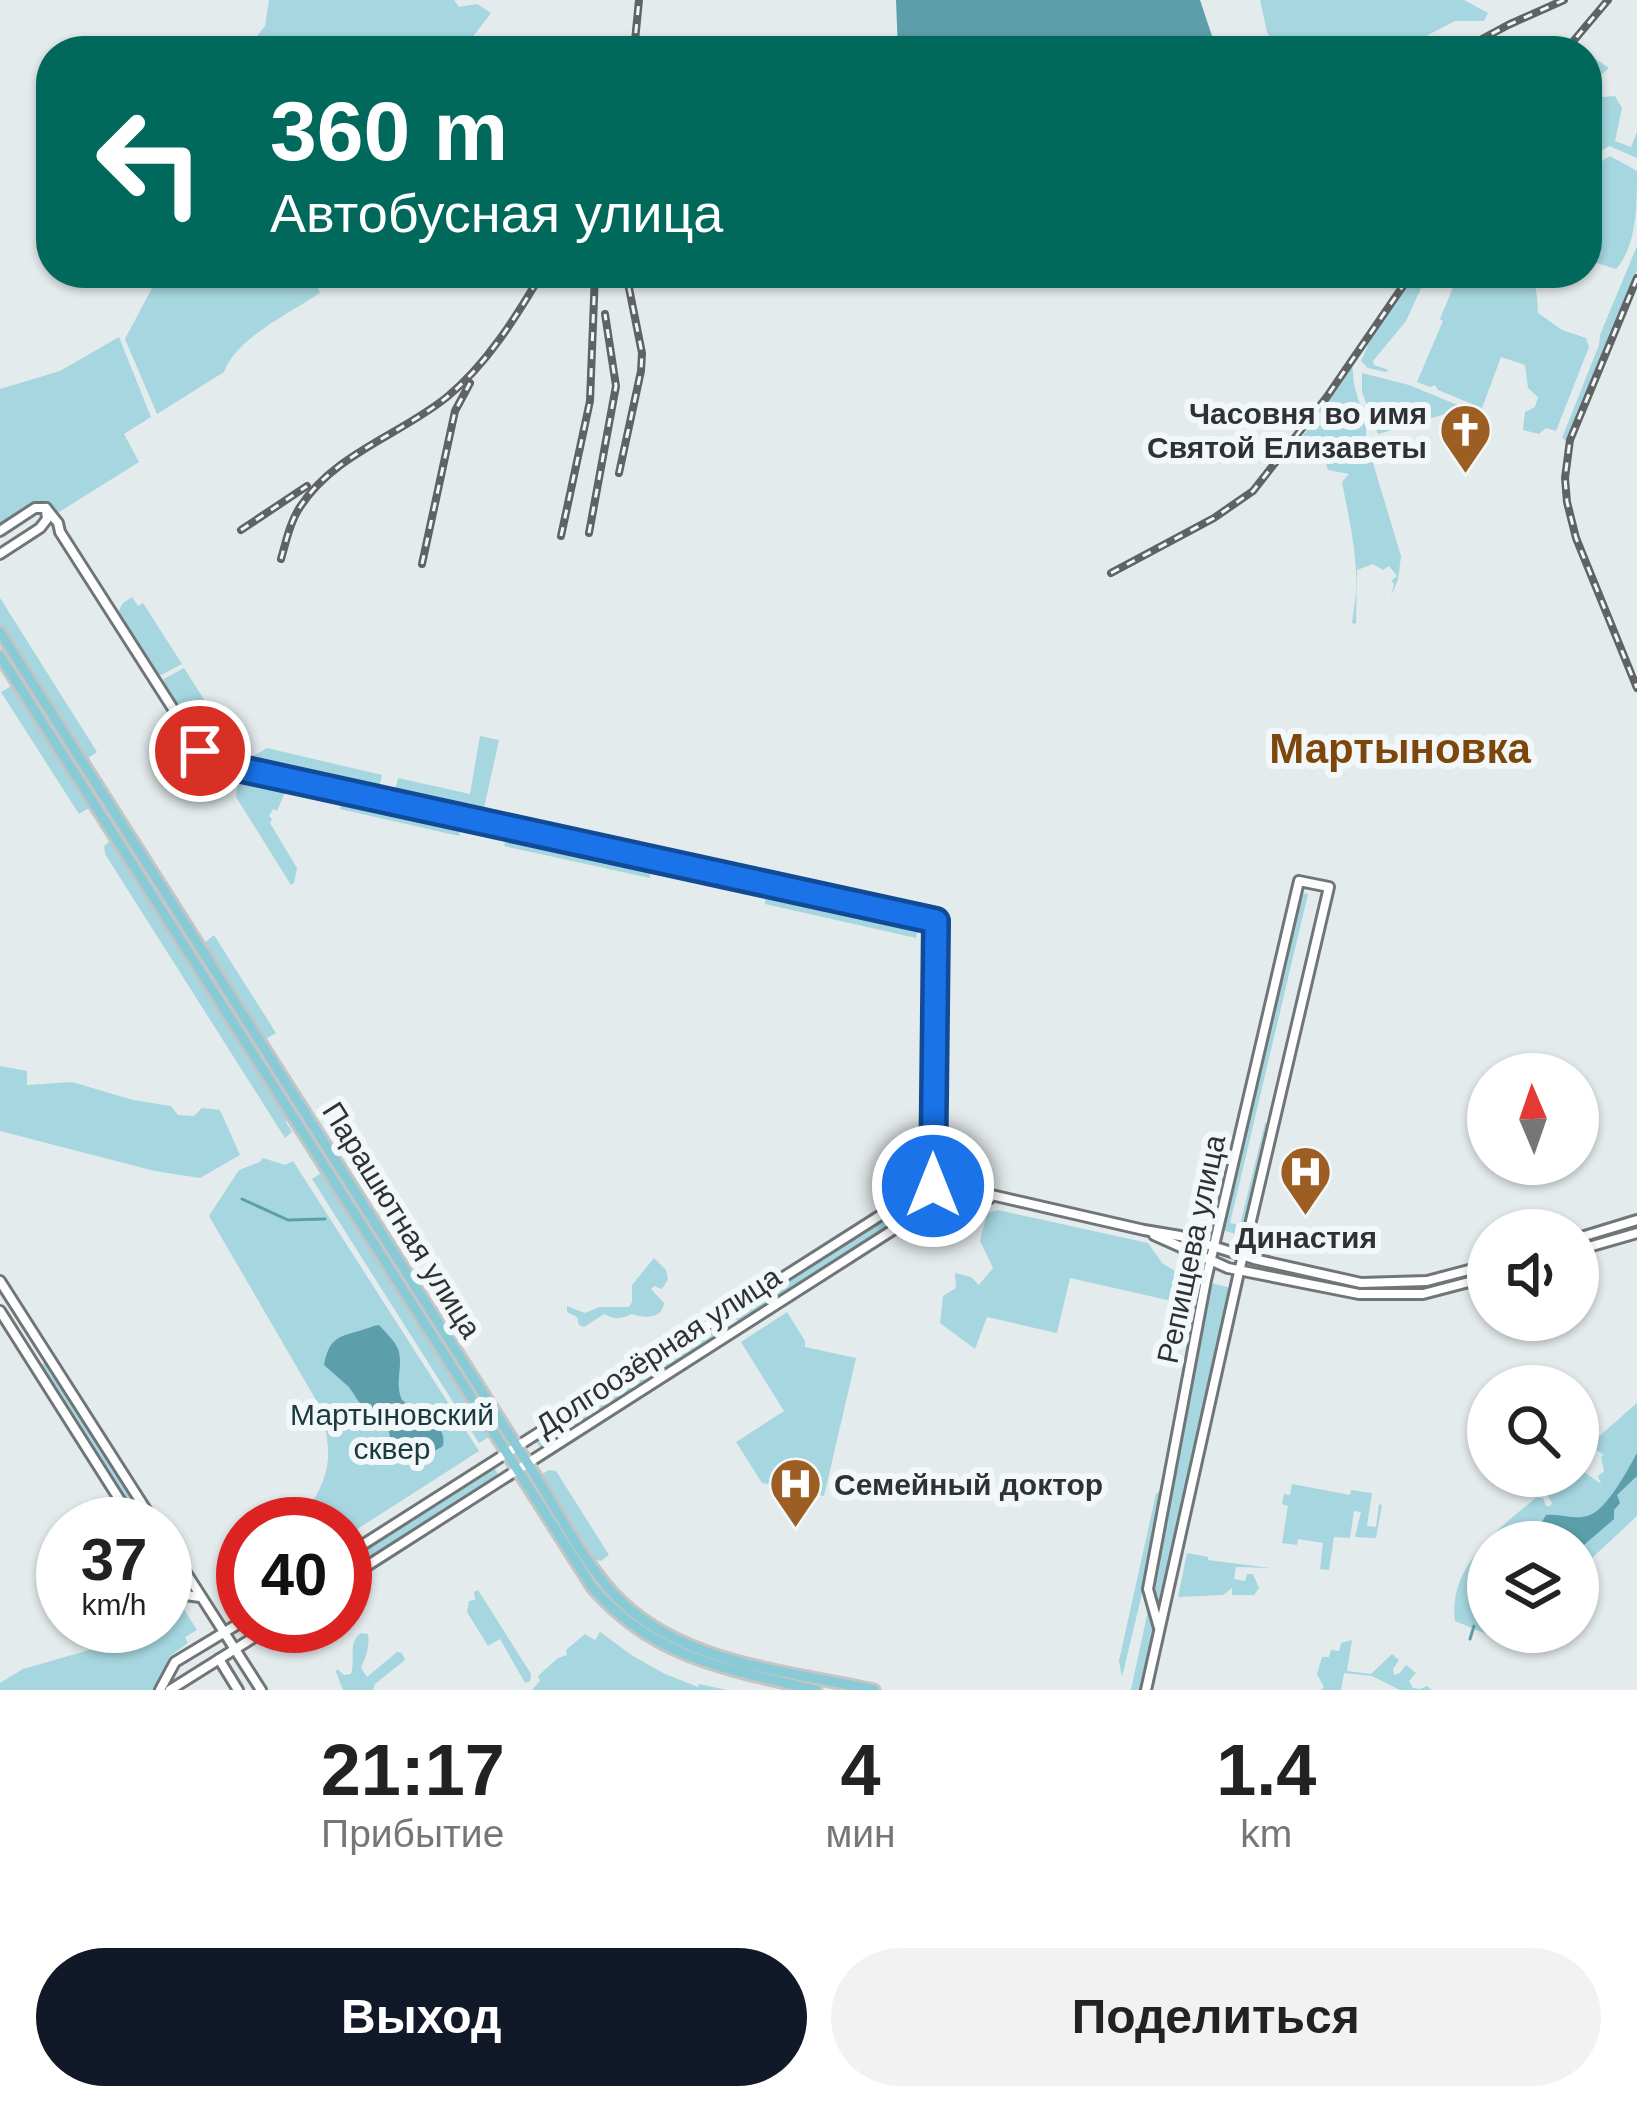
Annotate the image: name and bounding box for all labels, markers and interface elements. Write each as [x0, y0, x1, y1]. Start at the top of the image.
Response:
icon: left [72, 84, 228, 240]
text: 360 m [270, 84, 508, 178]
text: Автобусная улица [270, 183, 723, 243]
place label: Часовня во имя Святой Елизаветы [1147, 397, 1427, 464]
church icon: Часовня во имя Святой Елизаветы [1438, 402, 1494, 476]
pin [149, 700, 251, 802]
icon: arrive [167, 718, 233, 784]
district label: Мартыновка [1269, 725, 1531, 772]
north arrow [1467, 1053, 1599, 1185]
map controls [1467, 1053, 1599, 1653]
street label: Парашютная улица [316, 1096, 488, 1344]
position arrow [870, 1123, 996, 1249]
street label: Репищева улица [1151, 1132, 1231, 1366]
hospital icon: Династия [1278, 1144, 1334, 1218]
button: sound [1467, 1209, 1599, 1341]
place label: Династия [1235, 1221, 1377, 1254]
street label: Долгоозёрная улица [530, 1259, 787, 1442]
button: search [1467, 1365, 1599, 1497]
park label: Мартыновский сквер [290, 1398, 494, 1465]
hospital icon: Семейный доктор [767, 1456, 823, 1530]
place label: Семейный доктор [834, 1468, 1103, 1501]
speed limit sign: 40 [216, 1497, 372, 1653]
button: layers [1467, 1521, 1599, 1653]
text: 37 [81, 1526, 147, 1593]
text: km/h [81, 1588, 147, 1621]
text: 21:17 [321, 1730, 505, 1810]
text: 4 [840, 1730, 881, 1810]
text: 1.4 [1216, 1730, 1316, 1810]
text: Прибытие [321, 1812, 504, 1855]
text: мин [825, 1812, 896, 1855]
text: km [1240, 1812, 1292, 1855]
button: Выход [36, 1948, 807, 2086]
button: Поделиться [831, 1948, 1601, 2086]

